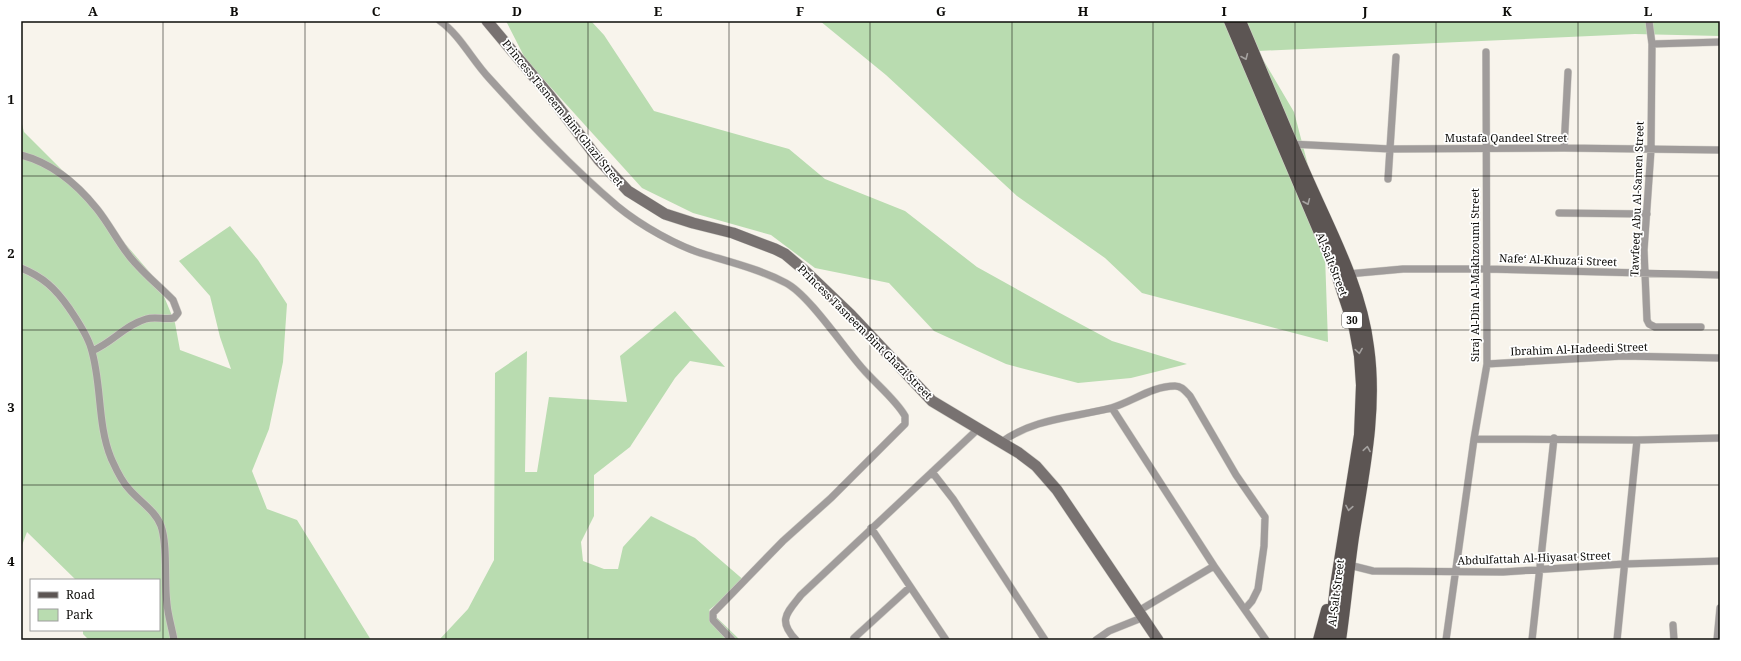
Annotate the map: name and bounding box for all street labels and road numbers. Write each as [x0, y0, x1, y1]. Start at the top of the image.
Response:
street label: Princess Tasneem Bint Ghazi Street [500, 36, 627, 189]
street label: Tawfeeq Abu Al-Samen Street [1626, 121, 1647, 277]
street label: Mustafa Qandeel Street [1445, 130, 1567, 145]
street label: Siraj Al-Din Al-Makhzoumi Street [1467, 188, 1482, 362]
street label: Al-Salt Street [1313, 230, 1352, 298]
street label: Nafe‘ Al-Khuza‘i Street [1499, 250, 1617, 269]
street label: Princess Tasneem Bint Ghazi Street [795, 261, 936, 402]
road number: 30 [1342, 312, 1362, 328]
street label: Ibrahim Al-Hadeedi Street [1510, 339, 1648, 358]
street label: Abdulfattah Al-Hiyasat Street [1457, 547, 1611, 568]
street label: Al-Salt Street [1324, 558, 1347, 627]

